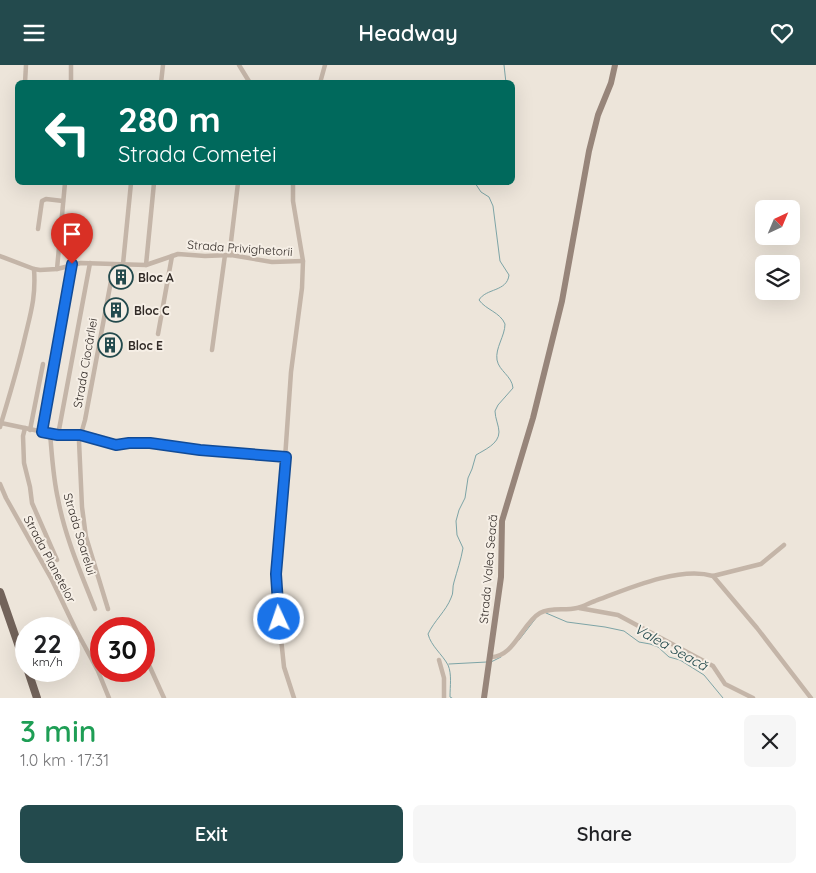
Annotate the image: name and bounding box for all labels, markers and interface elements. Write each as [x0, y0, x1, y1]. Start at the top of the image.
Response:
icon: menu [20, 19, 48, 47]
text: Headway [358, 19, 458, 47]
icon: heart [768, 19, 796, 47]
text: 280 m [118, 97, 221, 141]
icon: left [35, 100, 100, 165]
text: Strada Cometei [118, 140, 277, 168]
north arrow [755, 200, 800, 245]
map controls [755, 200, 800, 300]
pin [51, 213, 93, 264]
icon: arrive [58, 220, 86, 248]
street label: Strada Privighetorii [187, 237, 293, 259]
button: layers [755, 255, 800, 300]
building icon: Bloc A [108, 264, 134, 290]
place label: Bloc A [138, 270, 174, 285]
building icon: Bloc C [103, 297, 129, 323]
place label: Bloc C [134, 303, 170, 318]
street label: Strada Ciocârliei [70, 317, 100, 409]
building icon: Bloc E [97, 332, 123, 358]
place label: Bloc E [128, 338, 163, 353]
street label: Strada Soarelui [60, 491, 100, 577]
street label: Strada Planetelor [21, 513, 79, 605]
street label: Strada Valea Seacă [476, 514, 500, 624]
position arrow [252, 592, 304, 644]
speed limit sign: 30 [90, 617, 155, 682]
water label: Valea Seacă [631, 619, 712, 675]
text: 22 [33, 628, 62, 659]
text: km/h [32, 654, 63, 669]
text: 3 min [20, 712, 96, 750]
button: close [744, 715, 796, 767]
text: 1.0 km · 17:31 [20, 750, 109, 770]
button: Exit [20, 805, 403, 863]
button: Share [413, 805, 796, 863]

